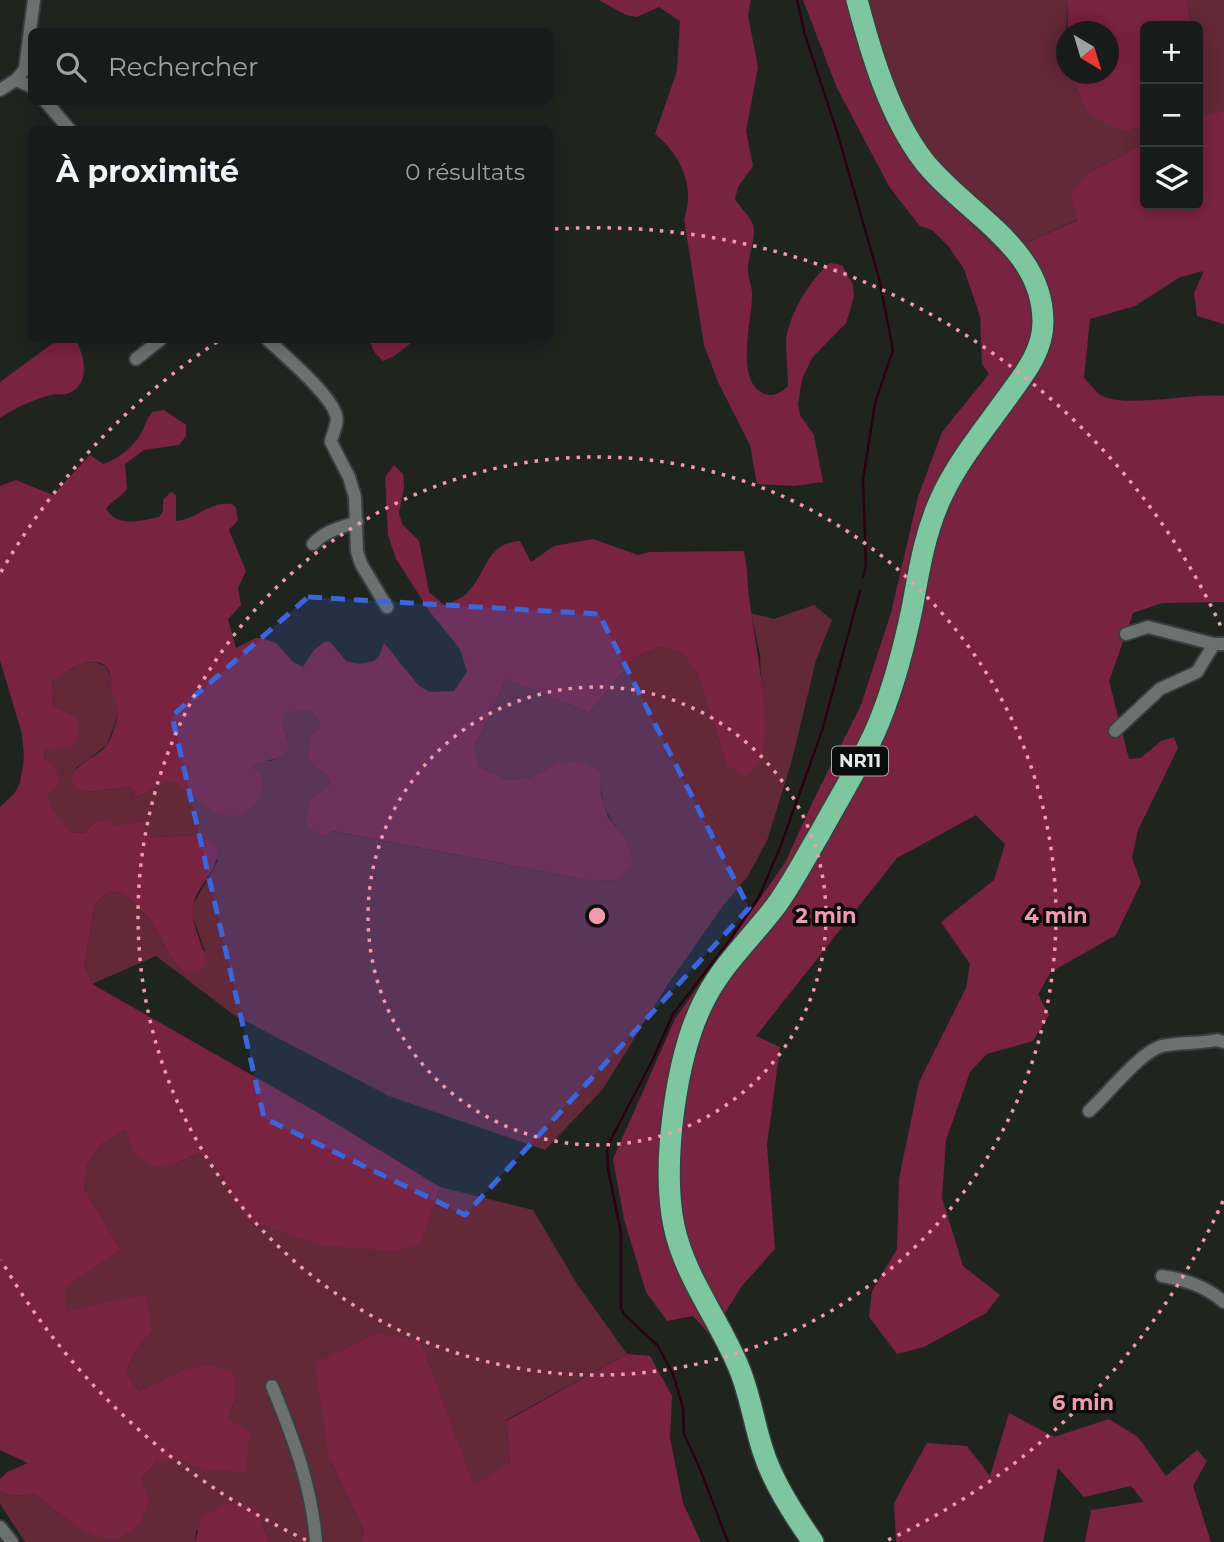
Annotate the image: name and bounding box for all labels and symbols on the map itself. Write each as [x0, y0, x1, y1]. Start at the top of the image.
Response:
north arrow [1056, 21, 1119, 84]
road number: NR11 [832, 746, 888, 776]
text: 2 min [795, 903, 857, 928]
text: 4 min [1024, 903, 1088, 928]
centre of rings [585, 904, 609, 928]
text: 6 min [1052, 1390, 1114, 1415]

